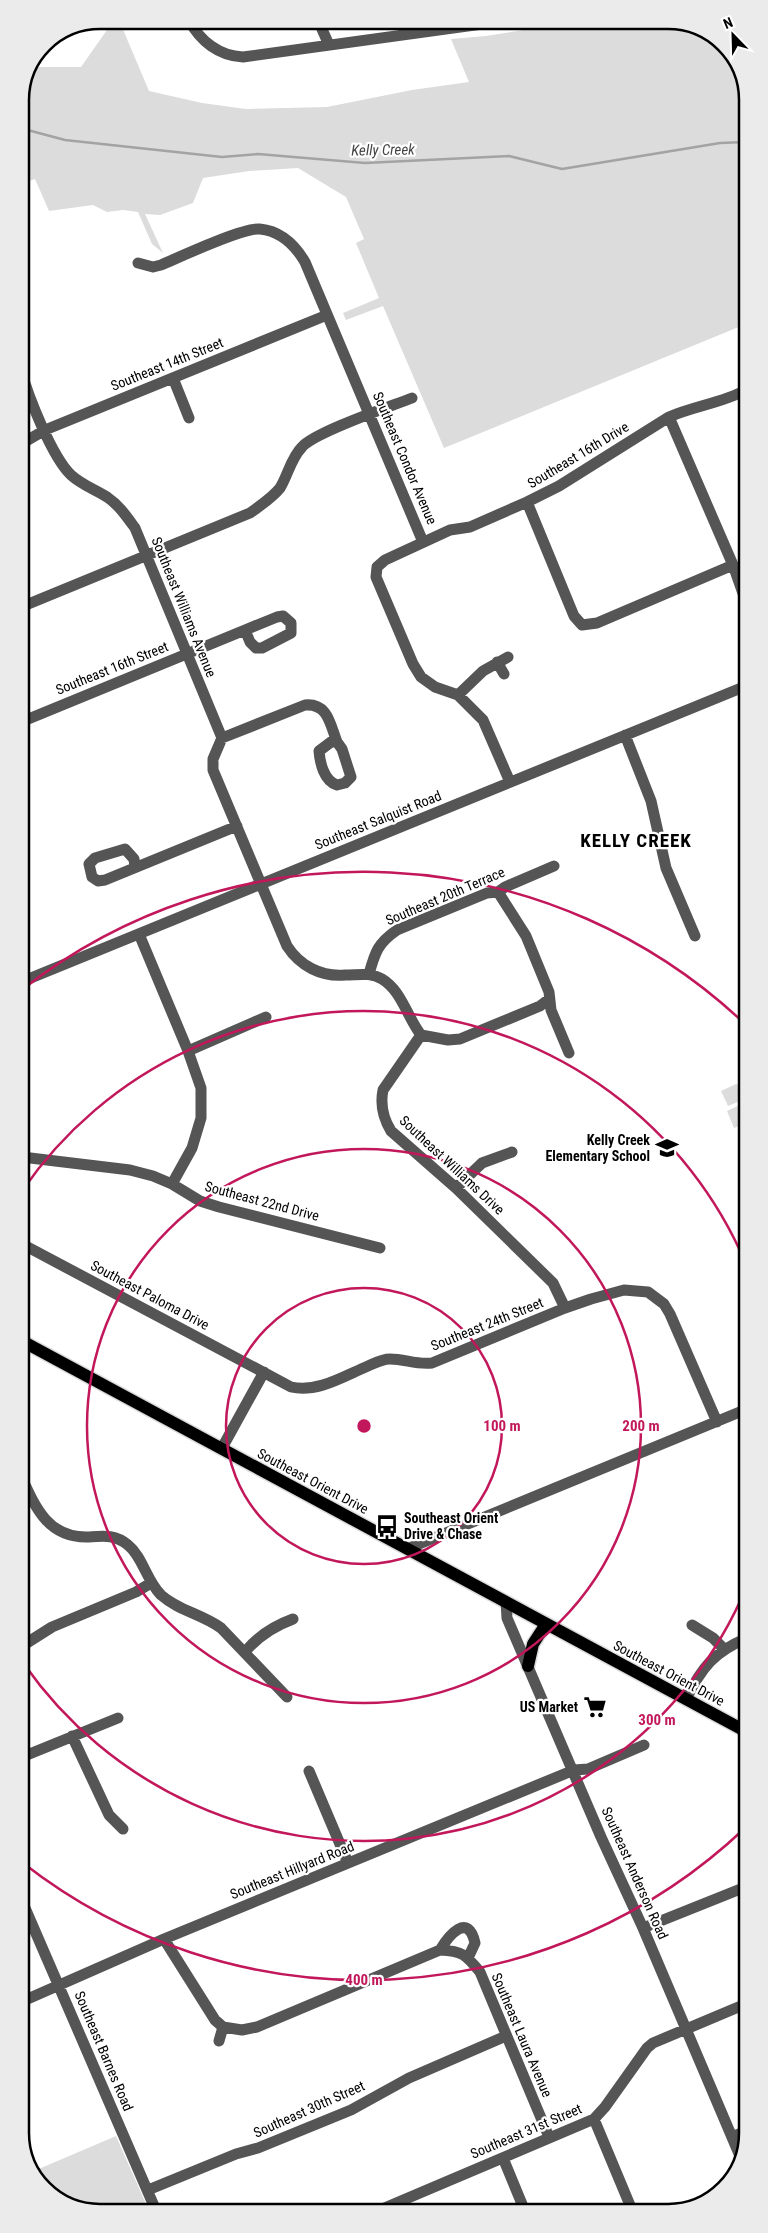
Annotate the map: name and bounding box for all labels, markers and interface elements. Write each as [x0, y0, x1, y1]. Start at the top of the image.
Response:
north arrow [708, 10, 758, 60]
text: N [721, 14, 735, 32]
water label: Kelly Creek [351, 140, 415, 160]
street label: Southeast 14th Street [109, 334, 225, 394]
street label: Southeast Condor Avenue [370, 389, 440, 527]
street label: Southeast 16th Drive [525, 418, 632, 491]
street label: Southeast Williams Avenue [149, 535, 220, 680]
street label: Southeast 16th Street [54, 638, 170, 698]
street label: Southeast Salquist Road [312, 787, 444, 853]
district label: KELLY CREEK [580, 829, 692, 852]
street label: Southeast 20th Terrace [383, 864, 507, 928]
street label: Southeast Williams Drive [396, 1112, 508, 1218]
place label: Kelly Creek Elementary School [545, 1132, 650, 1164]
school or university icon: Kelly Creek Elementary School [654, 1135, 680, 1161]
street label: Southeast 22nd Drive [203, 1178, 321, 1224]
street label: Southeast Paloma Drive [88, 1257, 212, 1333]
street label: Southeast 24th Street [429, 1294, 545, 1354]
centre of rings [355, 1417, 373, 1435]
text: 100 m [483, 1417, 521, 1435]
text: 200 m [622, 1417, 660, 1435]
street label: Southeast Orient Drive [255, 1445, 372, 1517]
place label: Southeast Orient Drive & Chase [404, 1510, 498, 1542]
bus stop icon: Southeast Orient Drive & Chase [374, 1513, 400, 1539]
street label: Southeast Orient Drive [611, 1637, 728, 1709]
supermarket icon: US Market [582, 1694, 608, 1720]
place label: US Market [520, 1699, 578, 1715]
text: 300 m [638, 1711, 676, 1729]
street label: Southeast Anderson Road [599, 1804, 671, 1942]
street label: Southeast Hillyard Road [228, 1838, 356, 1902]
text: 400 m [345, 1971, 383, 1989]
street label: Southeast Laura Avenue [489, 1971, 556, 2100]
street label: Southeast Barnes Road [72, 1989, 136, 2113]
street label: Southeast 30th Street [251, 2077, 367, 2141]
street label: Southeast 31st Street [468, 2100, 584, 2162]

